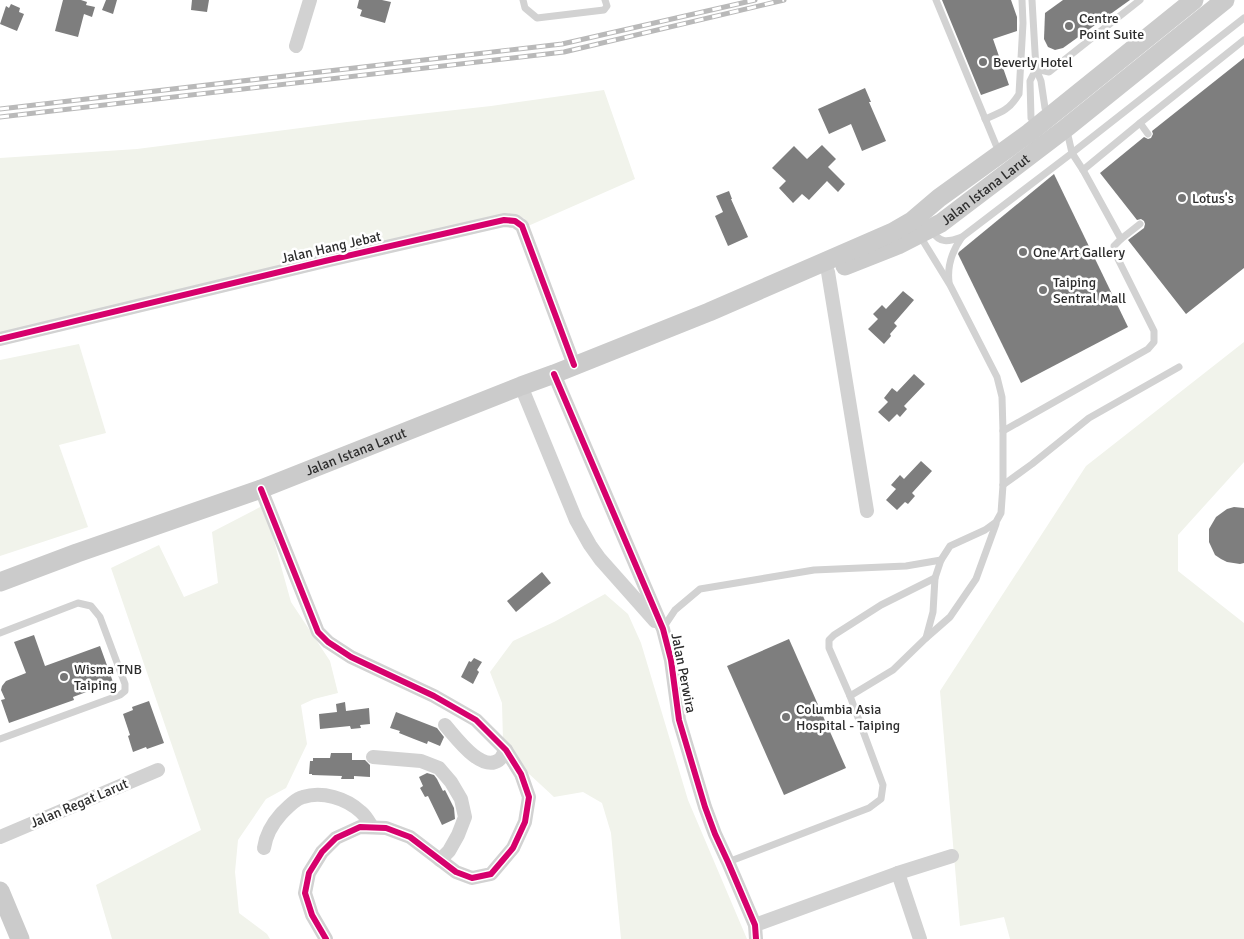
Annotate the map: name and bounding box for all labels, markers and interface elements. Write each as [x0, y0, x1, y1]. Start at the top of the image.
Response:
place label: Centre Point Suite [1079, 10, 1144, 43]
marker: Centre Point Suite [1063, 20, 1075, 32]
place label: Beverly Hotel [993, 54, 1073, 71]
marker: Beverly Hotel [977, 56, 989, 68]
street label: Jalan Istana Larut [938, 150, 1034, 229]
place label: Lotus's [1192, 190, 1234, 207]
marker: Lotus's [1176, 192, 1188, 204]
street label: Jalan Hang Jebat [279, 228, 383, 267]
place label: One Art Gallery [1033, 244, 1125, 261]
marker: One Art Gallery [1017, 246, 1029, 258]
place label: Taiping Sentral Mall [1053, 274, 1126, 307]
marker: Taiping Sentral Mall [1037, 284, 1049, 296]
street label: Jalan Istana Larut [303, 424, 409, 480]
street label: Jalan Perwira [667, 632, 700, 715]
place label: Wisma TNB Taiping [74, 661, 142, 694]
marker: Wisma TNB Taiping [58, 671, 70, 683]
place label: Columbia Asia Hospital - Taiping [796, 701, 900, 734]
marker: Columbia Asia Hospital - Taiping [780, 711, 792, 723]
street label: Jalan Regat Larut [28, 775, 131, 832]

